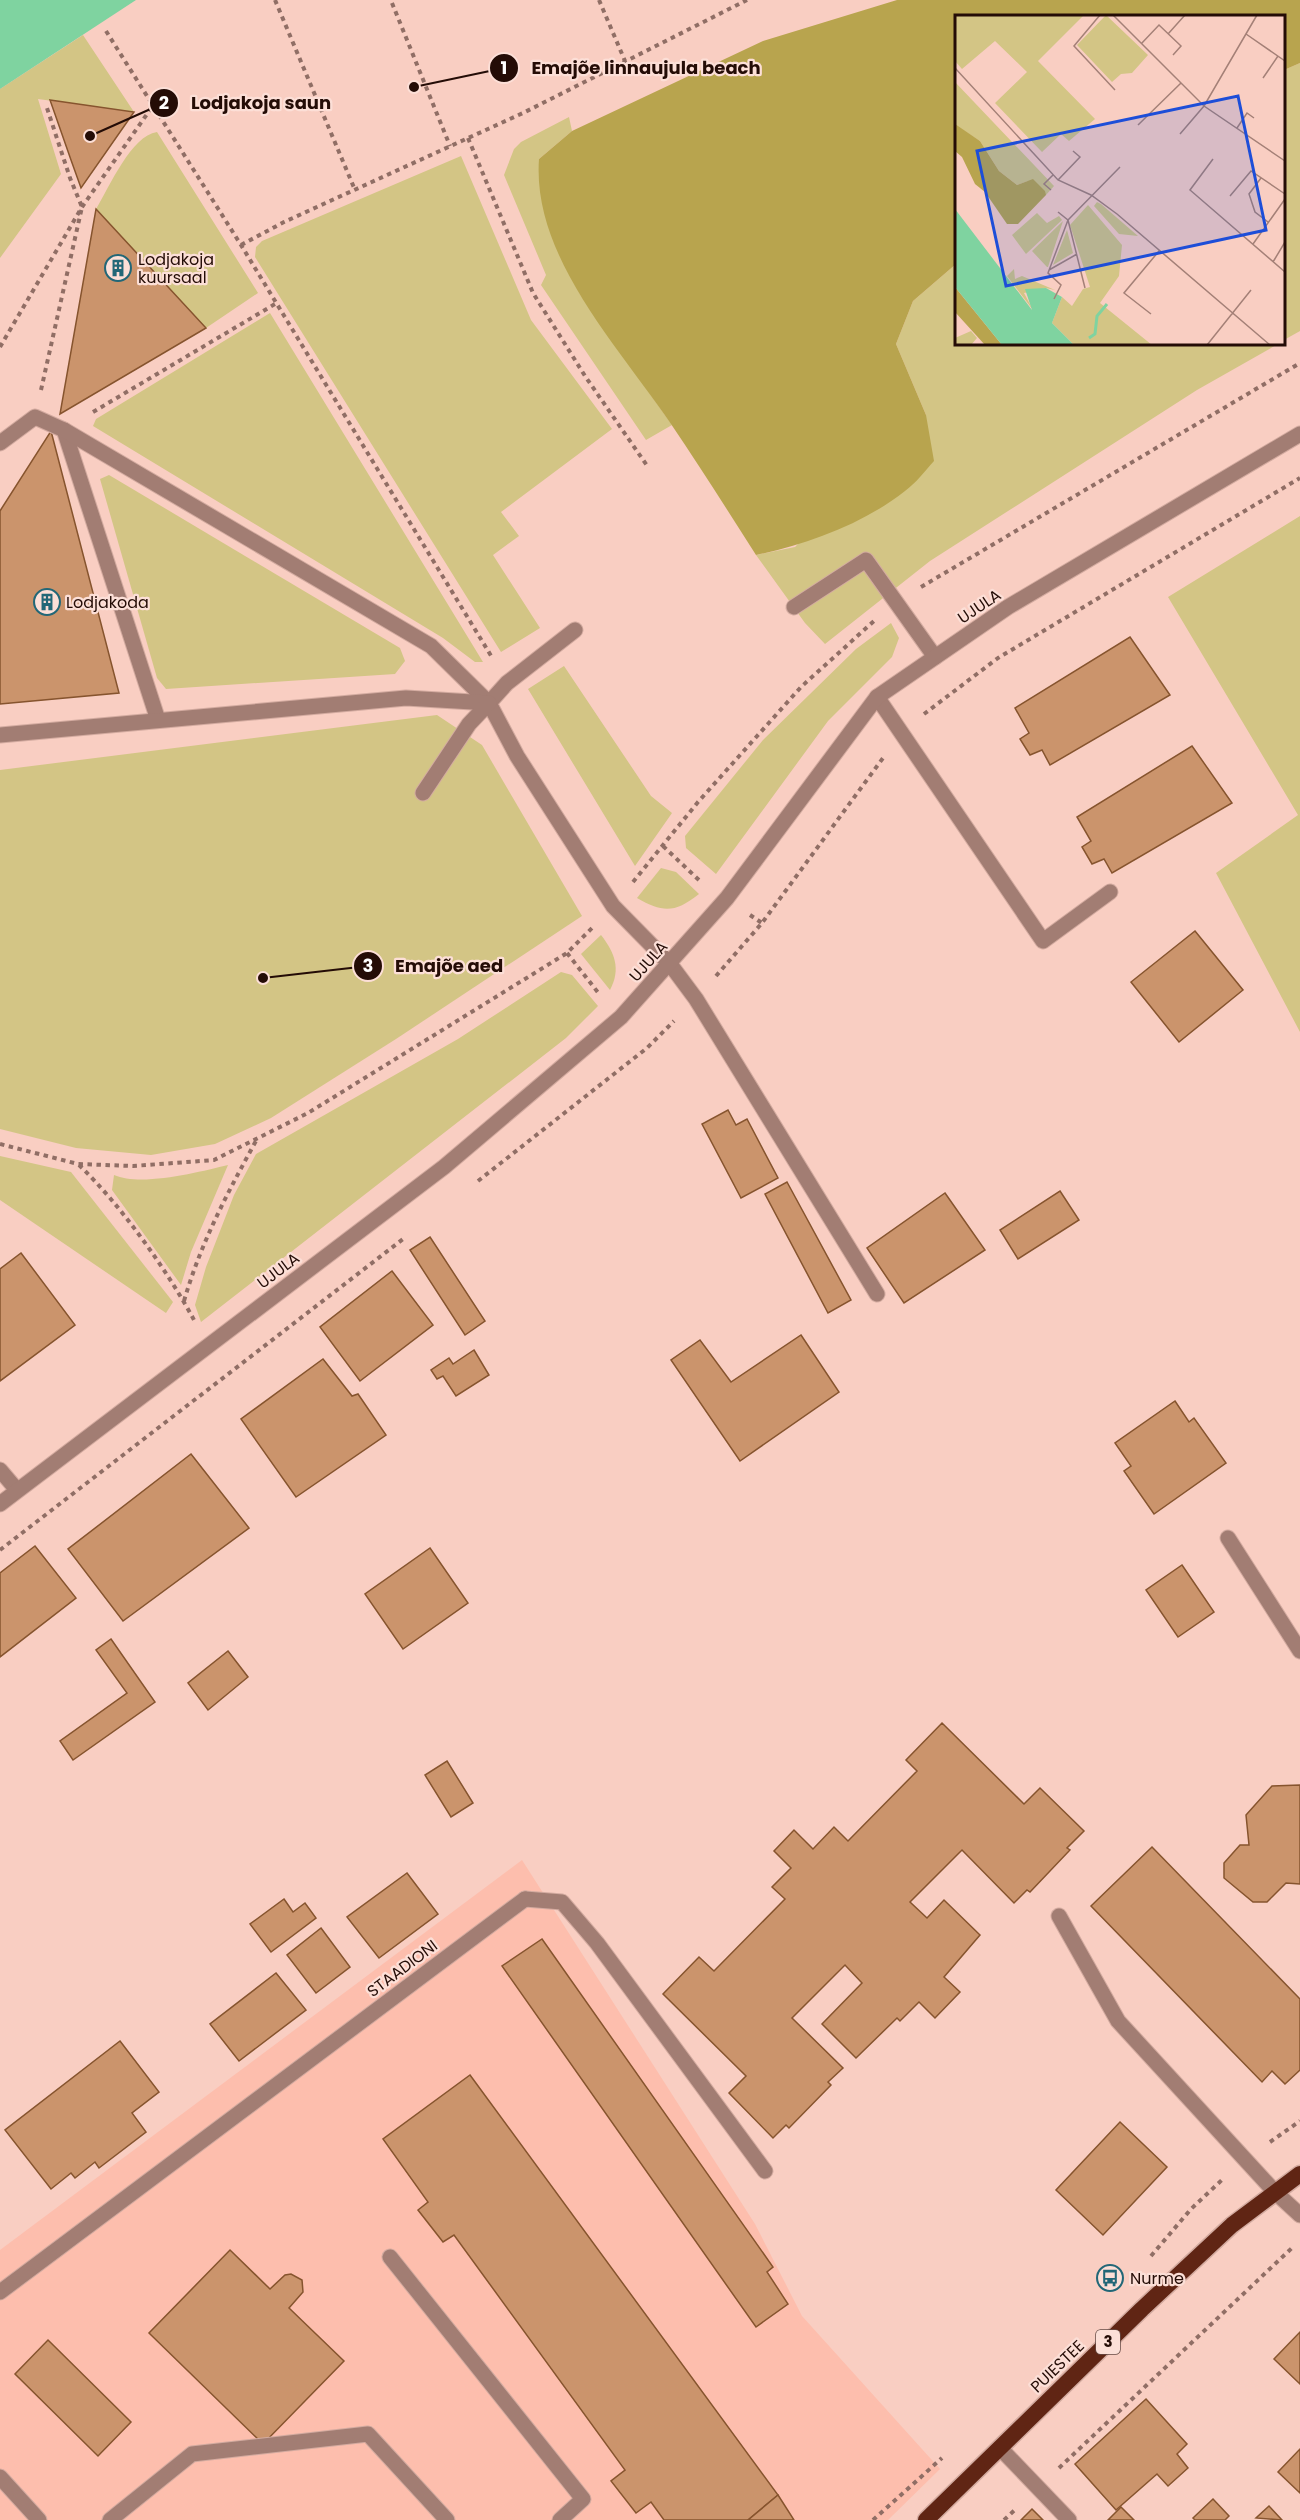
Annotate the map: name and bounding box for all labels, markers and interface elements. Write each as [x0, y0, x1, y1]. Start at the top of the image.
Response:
inset map [955, 15, 1285, 345]
callout: Emajõe linnaujula beach [489, 50, 772, 86]
text: 1 [501, 55, 507, 80]
text: Emajõe linnaujula beach [531, 55, 761, 80]
callout: Lodjakoja saun [149, 85, 343, 121]
text: 2 [159, 90, 169, 115]
text: Lodjakoja saun [191, 90, 331, 115]
place label: Lodjakoja kuursaal [138, 248, 214, 289]
building icon: Lodjakoja kuursaal [103, 253, 133, 283]
street label: UJULA [953, 583, 1006, 629]
building icon: Lodjakoda [32, 587, 62, 617]
place label: Lodjakoda [66, 591, 149, 614]
street label: UJULA [624, 936, 673, 987]
callout: Emajõe aed [353, 948, 515, 984]
text: 3 [363, 953, 373, 978]
text: Emajõe aed [395, 953, 503, 978]
street label: UJULA [252, 1247, 304, 1294]
street label: STAADIONI [362, 1934, 442, 2002]
bus stop icon: Nurme [1095, 2263, 1125, 2293]
place label: Nurme [1130, 2267, 1184, 2290]
road number: 3 [1096, 2330, 1120, 2354]
street label: PUIESTEE [1025, 2335, 1089, 2398]

